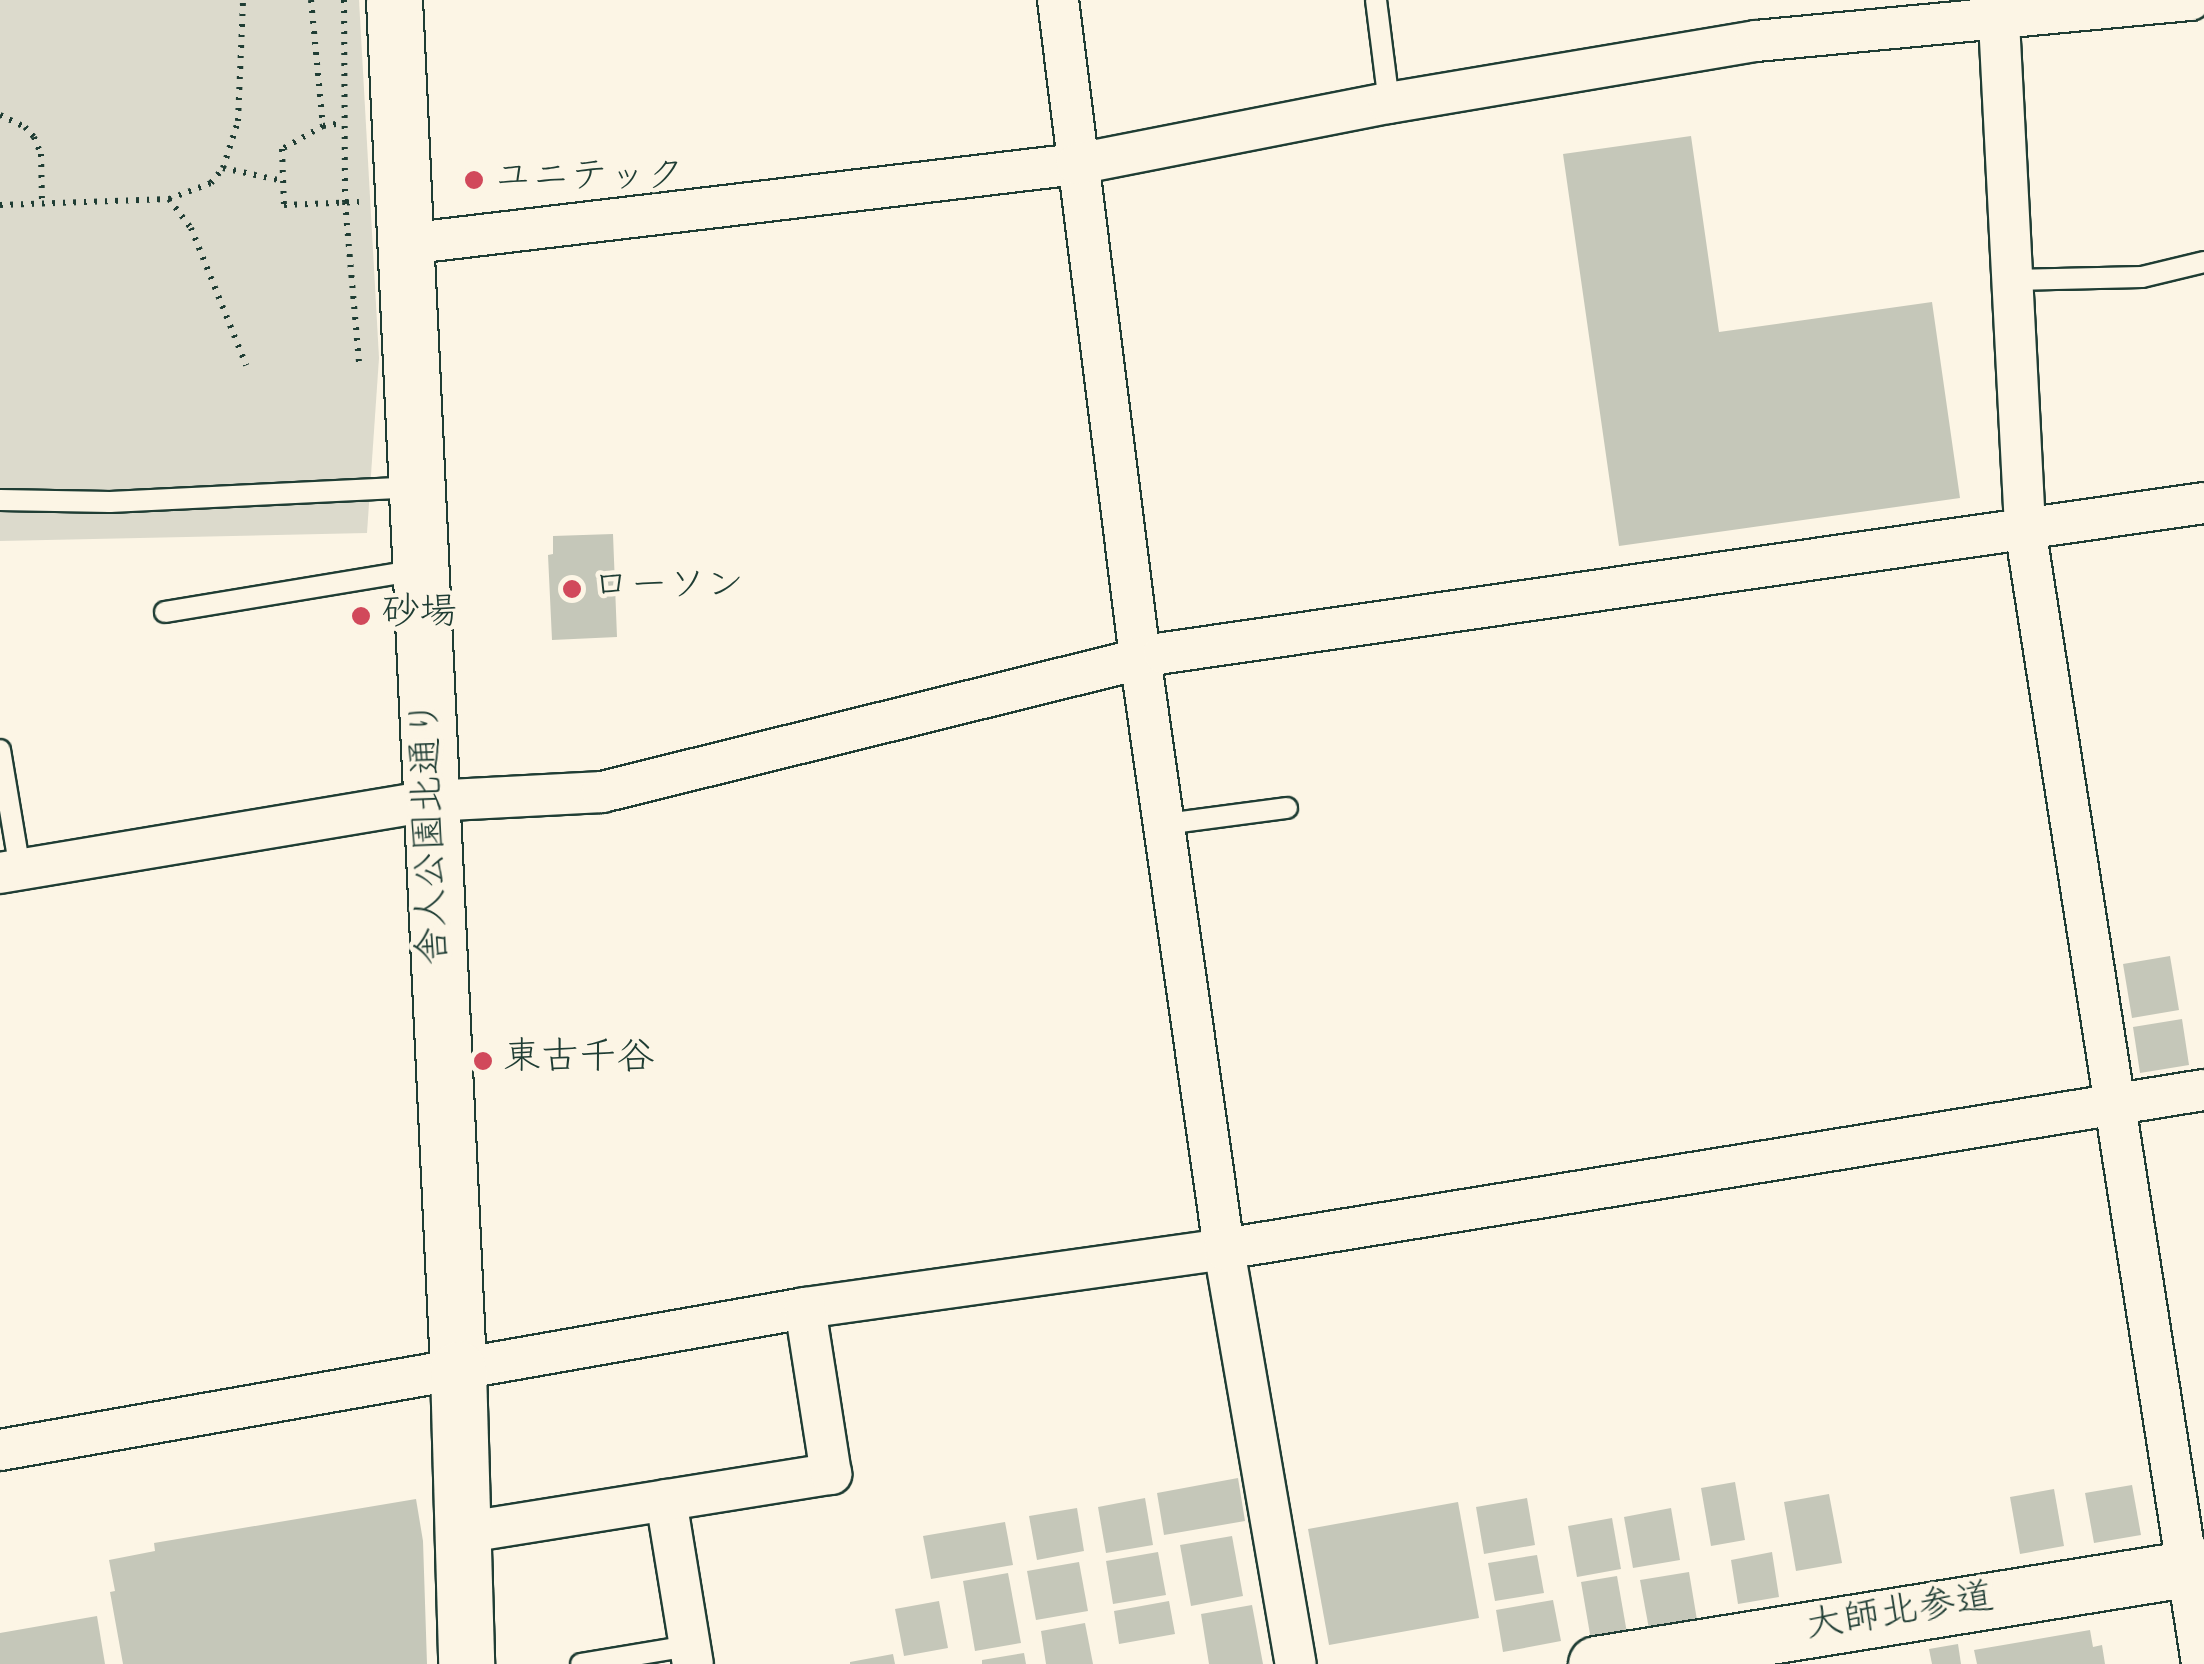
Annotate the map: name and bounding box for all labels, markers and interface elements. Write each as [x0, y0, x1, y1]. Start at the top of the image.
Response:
place label: ユニテック [494, 157, 684, 203]
marker: ユニテック [463, 169, 485, 191]
place label: ローソン [592, 566, 744, 612]
marker: ローソン [561, 578, 583, 600]
place label: 砂場 [381, 593, 457, 639]
marker: 砂場 [350, 605, 372, 627]
street label: 舎人公園北通り [406, 698, 460, 966]
place label: 東古千谷 [503, 1038, 655, 1084]
marker: 東古千谷 [472, 1050, 494, 1072]
street label: 大師北参道 [1803, 1578, 1997, 1652]

